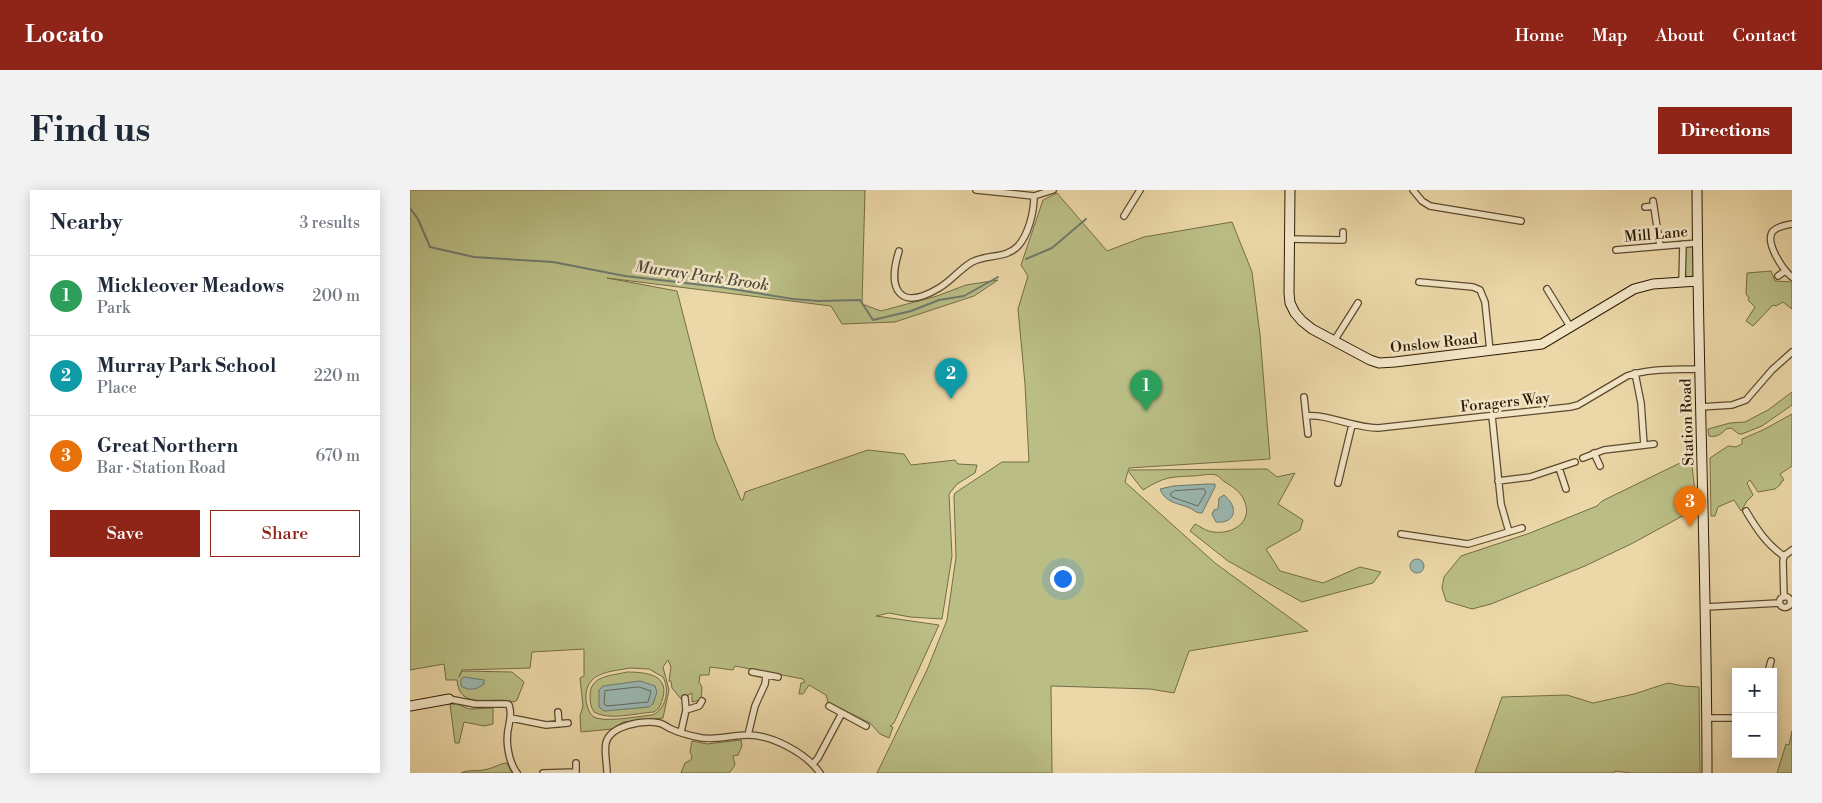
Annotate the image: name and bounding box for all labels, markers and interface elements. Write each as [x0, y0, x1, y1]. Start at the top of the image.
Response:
text: Locato [25, 20, 104, 50]
text: Home [1515, 24, 1564, 47]
text: Map [1592, 24, 1628, 47]
text: About [1656, 24, 1705, 47]
text: Contact [1733, 24, 1797, 47]
button: Directions [1658, 107, 1792, 154]
text: Find us [30, 109, 150, 152]
text: Nearby [50, 210, 123, 236]
text: 3 results [299, 213, 360, 233]
street label: Mill Lane [1623, 222, 1689, 247]
water label: Murray Park Brook [634, 257, 770, 295]
text: Mickleover Meadows [97, 274, 284, 298]
text: 1 [62, 286, 70, 306]
text: 200 m [312, 286, 360, 306]
text: Park [97, 298, 130, 318]
street label: Onslow Road [1389, 329, 1479, 358]
text: Murray Park School [97, 354, 276, 378]
pin: 2 [935, 358, 967, 399]
text: 2 [61, 366, 71, 386]
text: 220 m [314, 366, 360, 386]
pin: 1 [1130, 370, 1162, 411]
text: Place [97, 378, 137, 398]
street label: Station Road [1676, 378, 1699, 466]
street label: Foragers Way [1459, 388, 1551, 417]
text: Great Northern [97, 434, 238, 458]
text: 3 [61, 446, 71, 466]
text: 670 m [316, 446, 360, 466]
text: Bar · Station Road [97, 458, 226, 478]
pin: 3 [1674, 486, 1706, 527]
button: Save [50, 510, 200, 557]
button: Share [210, 510, 360, 557]
your location [1050, 566, 1076, 592]
map controls [1732, 668, 1777, 758]
button: + [1732, 668, 1777, 713]
button: − [1732, 713, 1777, 758]

